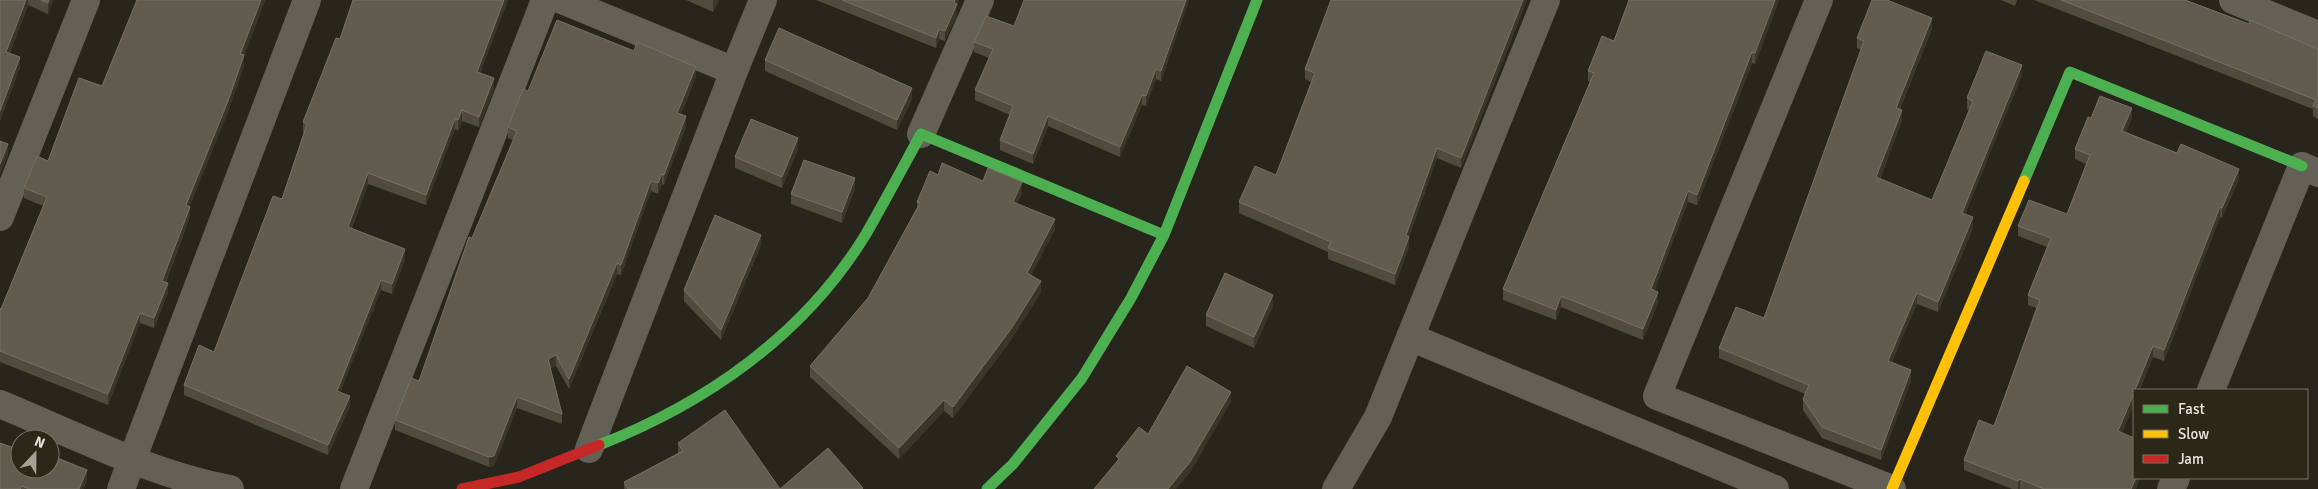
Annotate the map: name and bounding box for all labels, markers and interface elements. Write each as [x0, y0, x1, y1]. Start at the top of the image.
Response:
legend [2133, 389, 2308, 479]
text: Fast [2178, 400, 2205, 418]
text: Slow [2178, 425, 2209, 443]
north arrow [10, 429, 60, 479]
text: N [32, 433, 47, 452]
text: Jam [2178, 450, 2204, 468]

